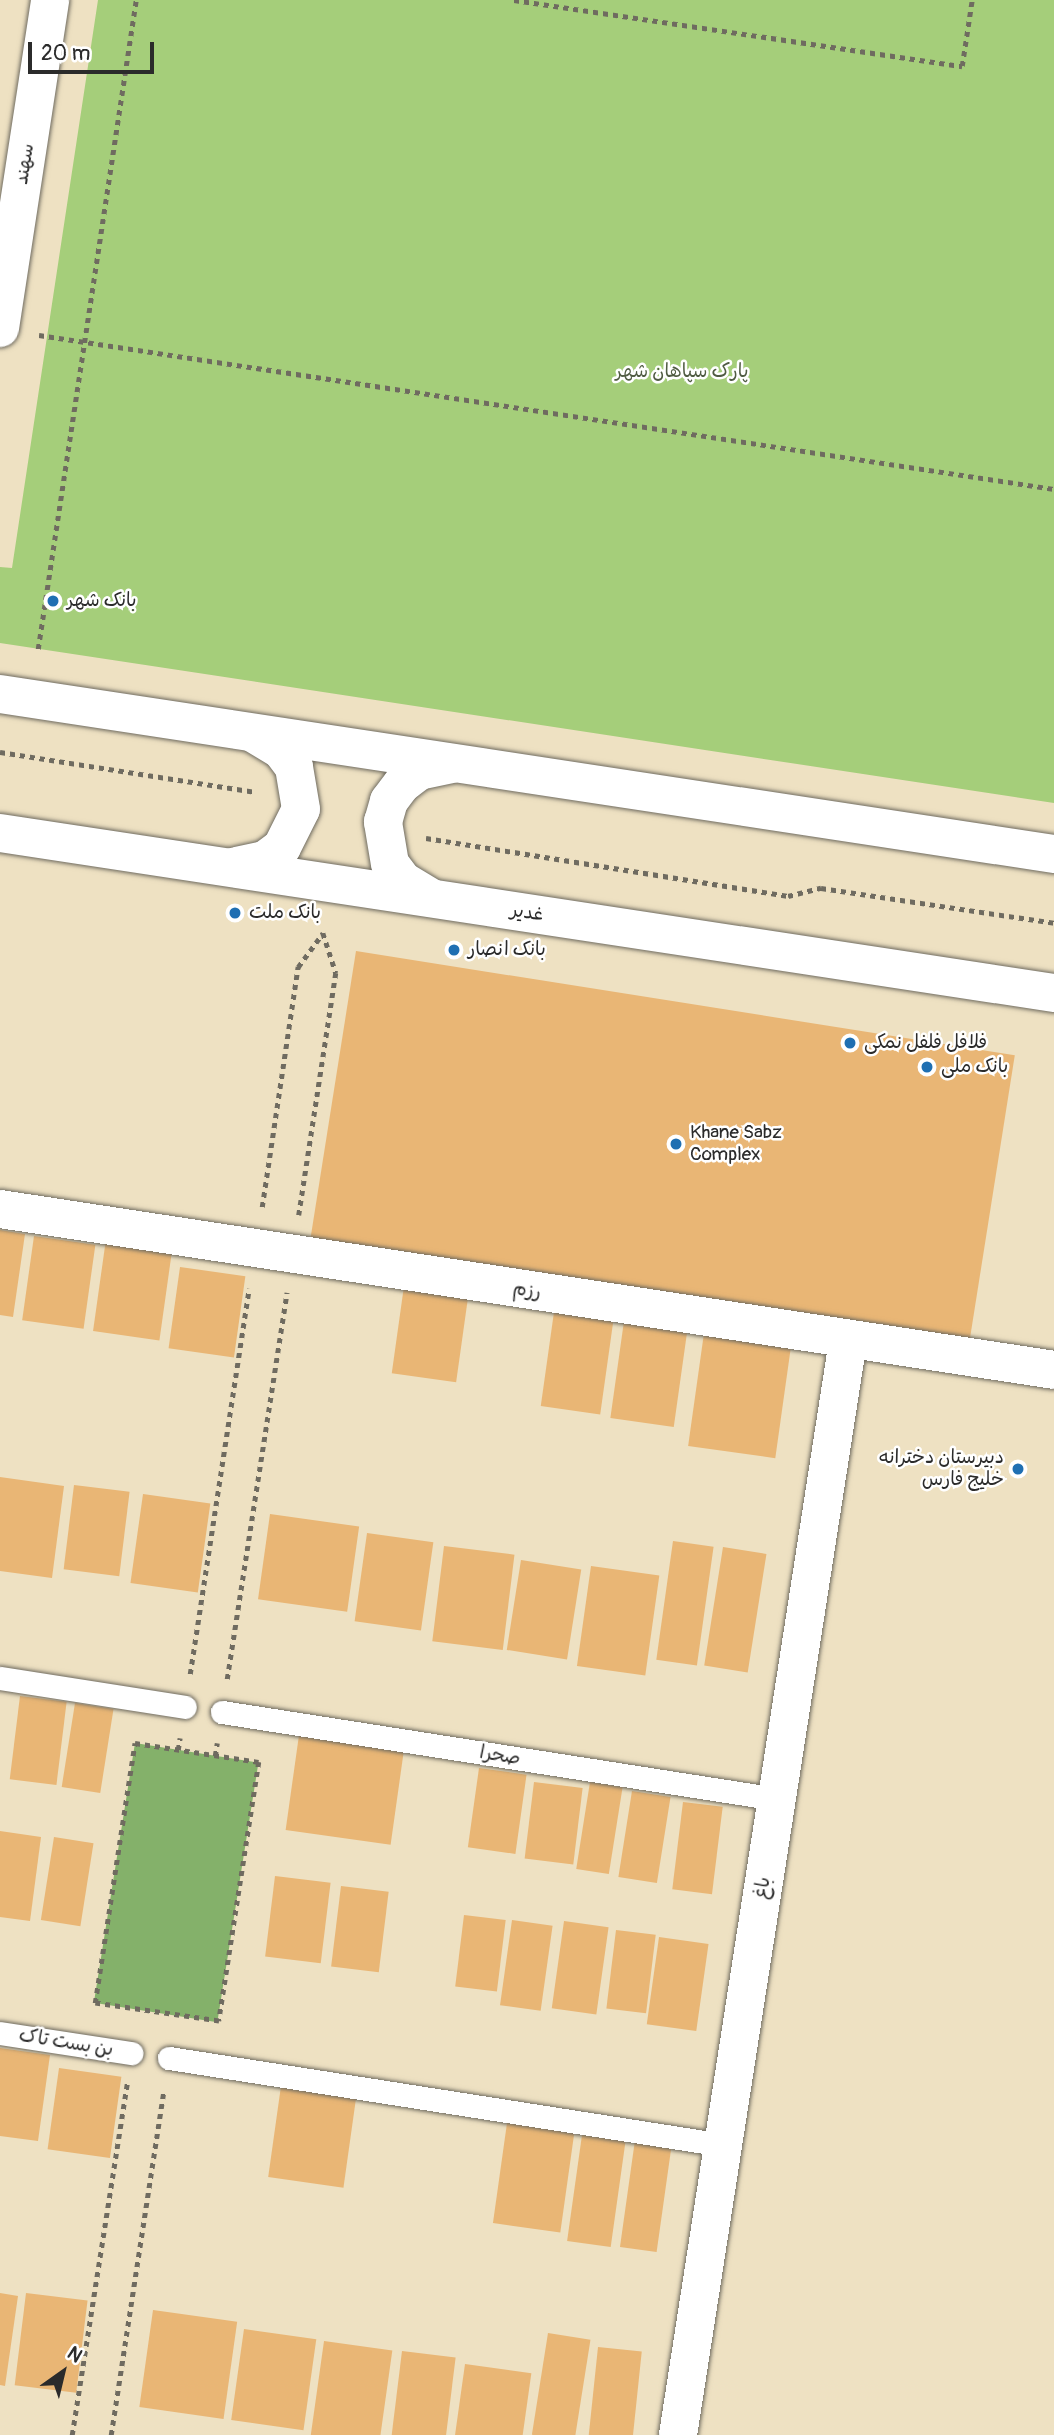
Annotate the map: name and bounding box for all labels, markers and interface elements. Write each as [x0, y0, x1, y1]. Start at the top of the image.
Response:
scale bar [32, 28, 158, 72]
text: 20 m [41, 40, 90, 67]
street label: سهند [11, 142, 39, 186]
park label: پارک سپاهان شهر [616, 361, 748, 383]
place label: بانک شهر [67, 590, 137, 612]
marker: بانک شهر [45, 593, 61, 609]
street label: غدیر [509, 899, 545, 927]
place label: بانک ملت [249, 902, 321, 924]
marker: بانک ملت [227, 905, 243, 921]
place label: بانک انصار [468, 939, 546, 961]
marker: بانک انصار [446, 942, 462, 958]
place label: فلافل فلفل نمکی [864, 1032, 987, 1054]
marker: فلافل فلفل نمکی [842, 1035, 858, 1051]
place label: بانک ملی [941, 1056, 1008, 1078]
marker: بانک ملی [919, 1059, 935, 1075]
place label: Khane Sabz Complex [690, 1122, 782, 1166]
marker: Khane Sabz Complex [668, 1136, 684, 1152]
street label: رزم [511, 1278, 543, 1304]
place label: دبیرستان دخترانه خلیج فارس [878, 1447, 1004, 1491]
marker: دبیرستان دخترانه خلیج فارس [1010, 1461, 1026, 1477]
street label: صحرا [478, 1742, 522, 1770]
street label: باغ [750, 1875, 776, 1901]
street label: بن بست تاک [17, 2024, 115, 2062]
north arrow [28, 2337, 98, 2407]
text: N [63, 2341, 87, 2368]

